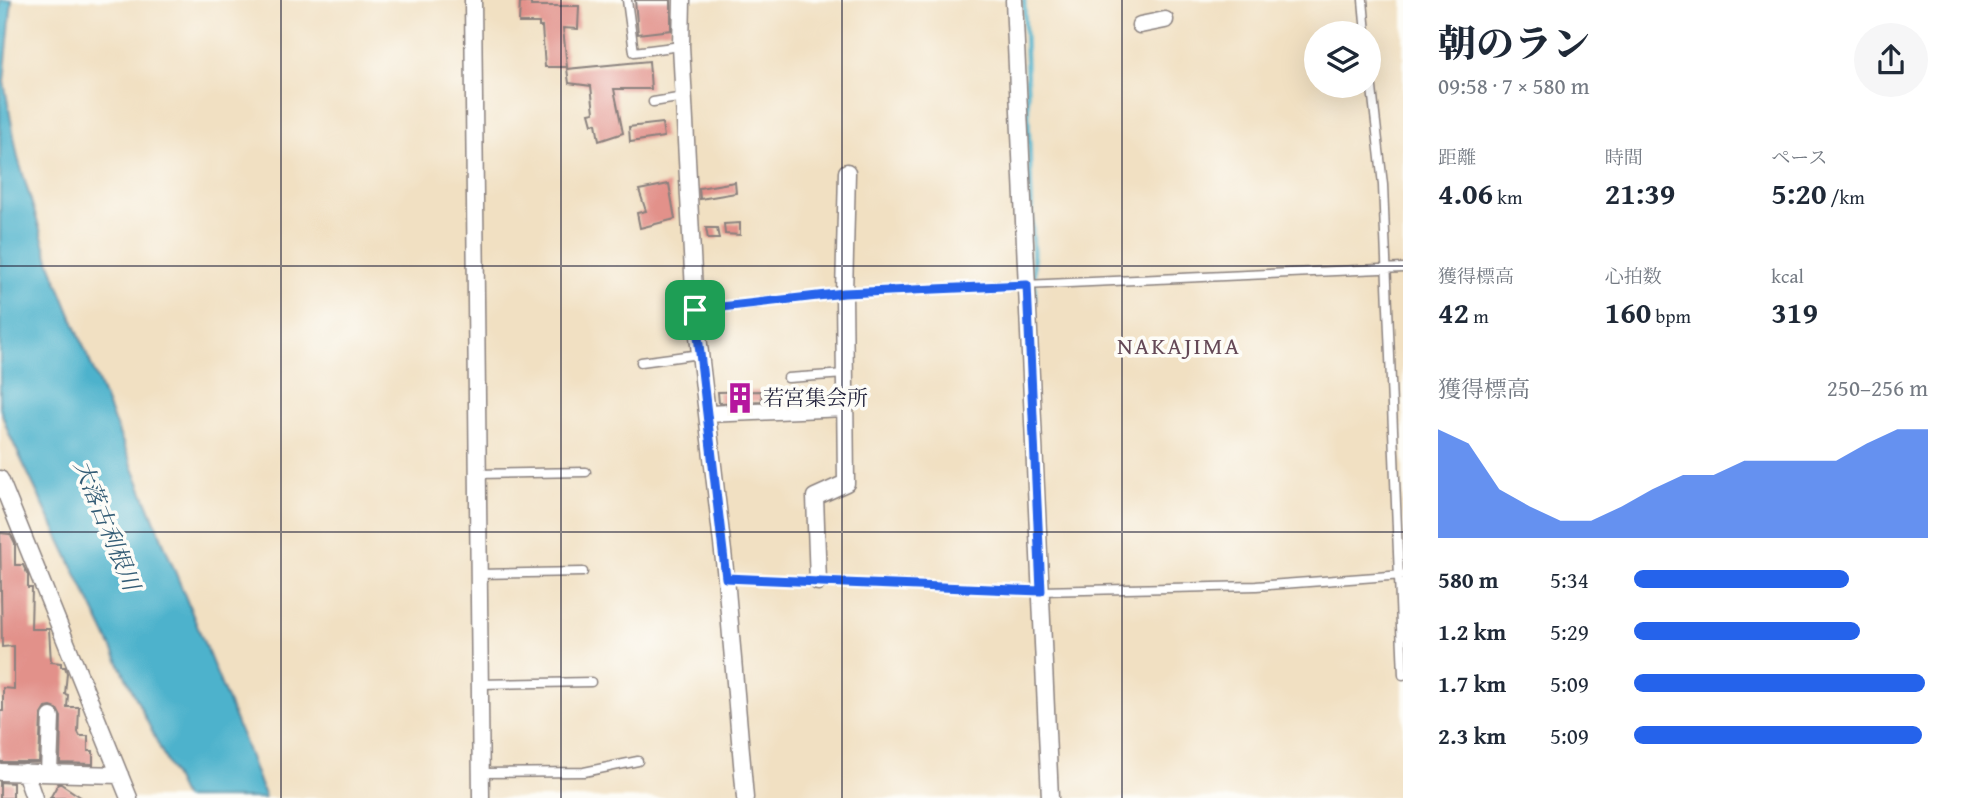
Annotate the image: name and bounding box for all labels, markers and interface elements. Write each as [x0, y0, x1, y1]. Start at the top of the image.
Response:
text: 朝のラン [1438, 15, 1590, 71]
map controls [1304, 21, 1381, 98]
button: layers [1304, 21, 1381, 98]
button: share [1854, 23, 1928, 97]
text: 09:58 · 7 × 580 m [1438, 69, 1590, 102]
text: 距離 [1438, 143, 1476, 171]
text: 時間 [1605, 143, 1643, 171]
text: ペース [1771, 143, 1827, 171]
text: 4.06 [1438, 171, 1493, 215]
text: 21:39 [1605, 171, 1675, 215]
text: 5:20 [1771, 171, 1826, 215]
text: km [1493, 183, 1522, 211]
text: /km [1826, 183, 1865, 211]
text: 獲得標高 [1438, 262, 1514, 290]
text: 心拍数 [1605, 262, 1662, 290]
text: kcal [1771, 262, 1804, 290]
pin [665, 280, 725, 340]
text: 42 [1438, 290, 1469, 334]
text: 160 [1605, 290, 1651, 334]
text: 319 [1771, 290, 1818, 334]
icon: arrive [676, 291, 714, 329]
text: m [1469, 302, 1489, 330]
text: bpm [1651, 302, 1691, 330]
district label: NAKAJIMA [1117, 328, 1241, 363]
text: 250–256 m [1827, 371, 1928, 404]
text: 獲得標高 [1438, 372, 1530, 405]
building icon: 若宮集会所 [723, 381, 757, 415]
place label: 若宮集会所 [763, 382, 868, 413]
water label: 大落古利根川 [66, 455, 150, 598]
text: 580 m [1438, 563, 1499, 596]
text: 5:34 [1550, 563, 1589, 596]
text: 1.2 km [1438, 615, 1506, 648]
text: 5:29 [1550, 615, 1589, 648]
text: 1.7 km [1438, 667, 1506, 700]
text: 5:09 [1550, 667, 1589, 700]
text: 2.3 km [1438, 719, 1506, 752]
text: 5:09 [1550, 719, 1589, 752]

